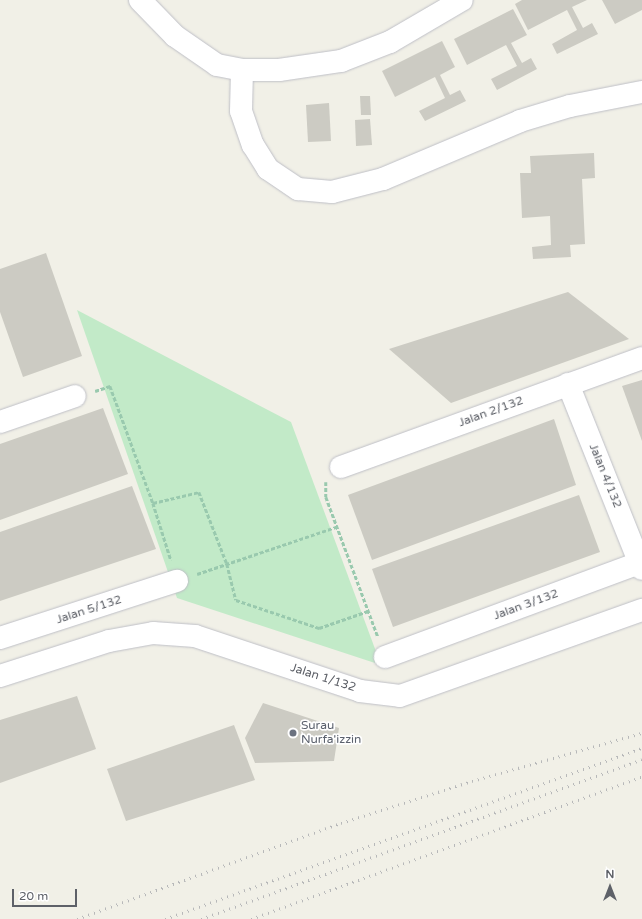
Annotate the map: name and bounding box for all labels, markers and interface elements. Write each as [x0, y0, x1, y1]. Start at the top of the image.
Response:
street label: Jalan 2/132 [457, 394, 525, 430]
street label: Jalan 4/132 [586, 442, 624, 510]
street label: Jalan 3/132 [492, 587, 560, 623]
street label: Jalan 5/132 [54, 593, 124, 627]
street label: Jalan 1/132 [288, 661, 358, 695]
place label: Surau Nurfa'izzin [301, 719, 361, 747]
marker: Surau Nurfa'izzin [288, 728, 298, 738]
north arrow [590, 867, 630, 907]
text: N [606, 868, 614, 881]
scale bar [14, 881, 79, 907]
text: 20 m [19, 889, 48, 903]

